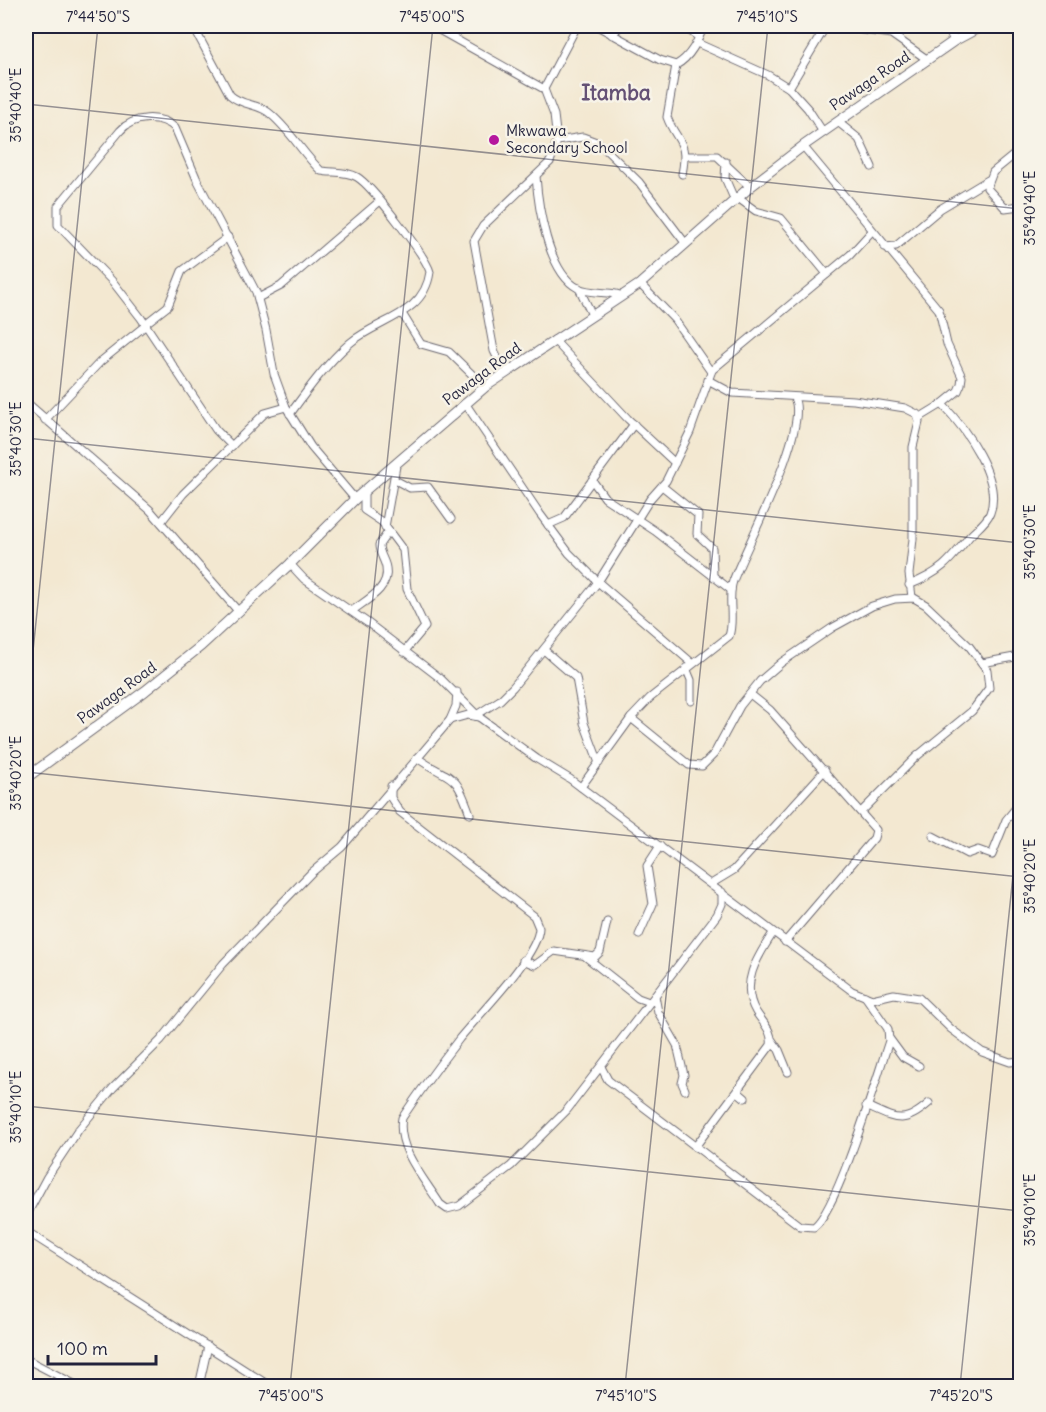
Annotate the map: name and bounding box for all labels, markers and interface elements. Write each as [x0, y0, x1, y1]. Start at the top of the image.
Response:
text: 7°44'50"S [66, 7, 130, 26]
text: 7°45'00"S [399, 7, 465, 26]
text: 7°45'10"S [736, 7, 798, 26]
street label: Pawaga Road [826, 47, 914, 115]
text: 35°40'40"E [6, 67, 25, 143]
district label: Itamba [581, 79, 651, 106]
place label: Mkwawa Secondary School [506, 121, 628, 157]
marker: Mkwawa Secondary School [487, 133, 501, 147]
text: 35°40'40"E [1020, 170, 1039, 246]
street label: Pawaga Road [439, 338, 525, 409]
text: 35°40'30"E [6, 401, 25, 477]
text: 35°40'30"E [1020, 504, 1039, 580]
street label: Pawaga Road [73, 657, 160, 728]
text: 35°40'20"E [6, 735, 25, 811]
text: 35°40'20"E [1020, 838, 1039, 914]
text: 35°40'10"E [6, 1070, 25, 1144]
text: 35°40'10"E [1020, 1173, 1039, 1247]
scale bar [48, 1328, 156, 1366]
text: 100 m [57, 1337, 108, 1360]
text: 7°45'00"S [258, 1386, 324, 1405]
text: 7°45'10"S [595, 1386, 657, 1405]
text: 7°45'20"S [929, 1386, 993, 1405]

